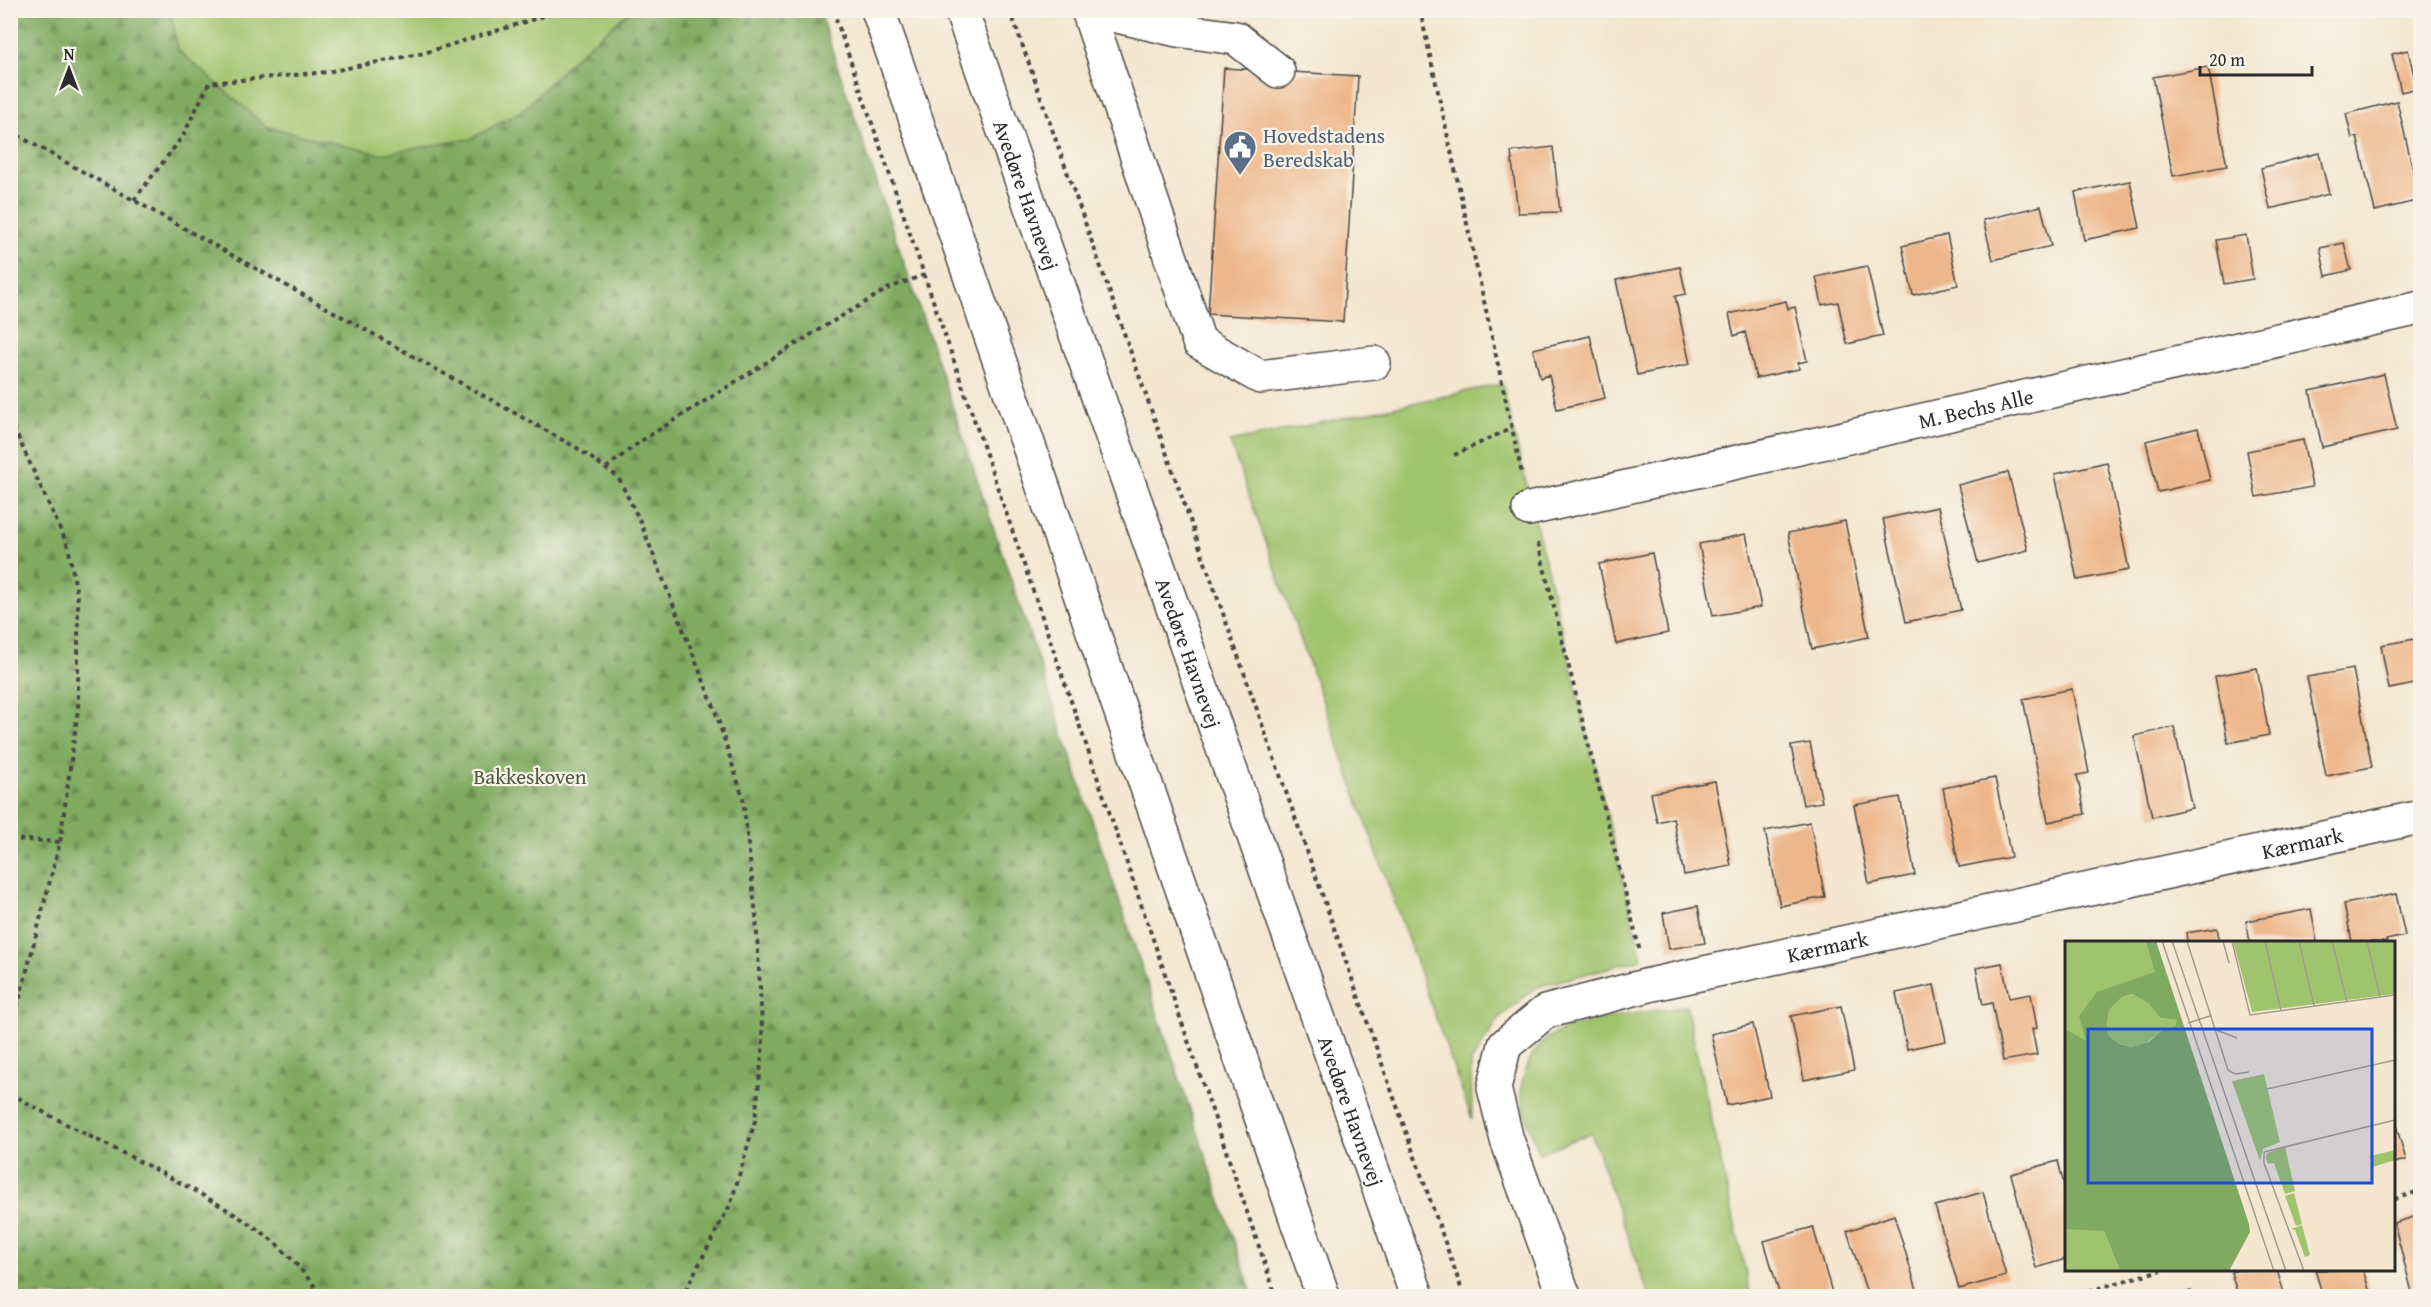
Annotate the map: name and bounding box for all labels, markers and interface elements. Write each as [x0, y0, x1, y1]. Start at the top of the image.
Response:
north arrow [39, 39, 99, 99]
scale bar [2200, 39, 2312, 77]
text: N [64, 42, 75, 66]
text: 20 m [2209, 46, 2245, 73]
street label: Avedøre Havnevej [986, 115, 1067, 274]
place label: Hovedstadens Beredskab [1263, 120, 1385, 175]
public building icon: Hovedstadens Beredskab [1222, 129, 1258, 176]
street label: M. Bechs Alle [1915, 380, 2036, 436]
street label: Avedøre Havnevej [1148, 573, 1230, 732]
park label: Bakkeskoven [473, 761, 587, 792]
street label: Kærmark [2259, 819, 2346, 867]
street label: Kærmark [1784, 922, 1871, 970]
inset map [2065, 941, 2395, 1271]
street label: Avedøre Havnevej [1310, 1031, 1392, 1190]

